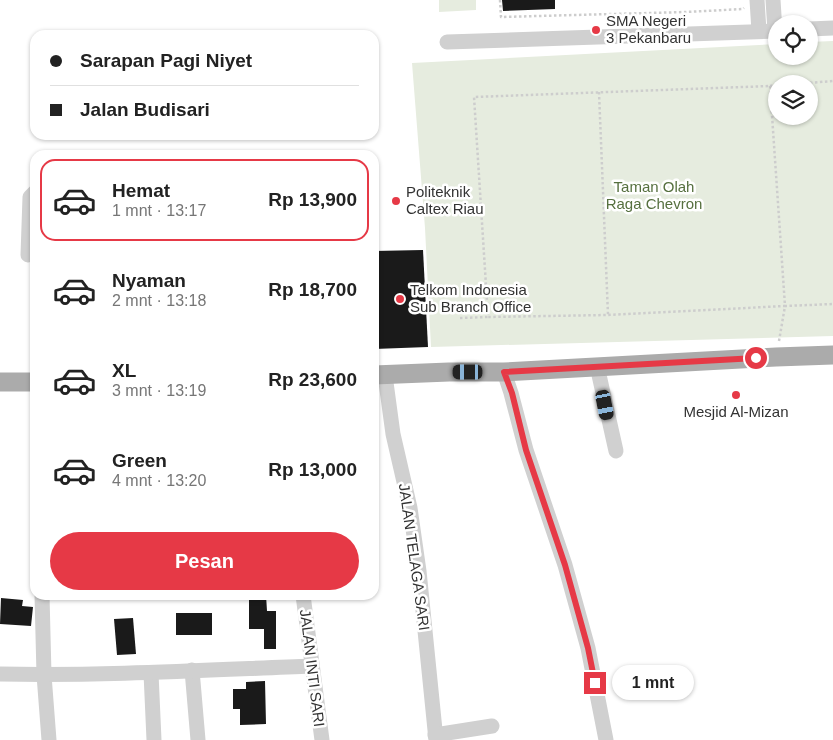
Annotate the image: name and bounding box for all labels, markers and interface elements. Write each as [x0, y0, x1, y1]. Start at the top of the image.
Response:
place label: SMA Negeri 3 Pekanbaru [606, 12, 691, 46]
map controls [768, 15, 818, 125]
button: locate [768, 15, 818, 65]
marker: SMA Negeri 3 Pekanbaru [590, 24, 602, 36]
text: Sarapan Pagi Niyet [80, 50, 252, 71]
button: layers [768, 75, 818, 125]
text: Jalan Budisari [80, 99, 210, 120]
icon: car [52, 178, 97, 223]
park label: Taman Olah Raga Chevron [606, 178, 702, 212]
text: Hemat [112, 180, 170, 201]
place label: Politeknik Caltex Riau [406, 183, 484, 217]
text: Rp 13,900 [268, 189, 357, 210]
marker: Politeknik Caltex Riau [390, 195, 402, 207]
text: 1 mnt · 13:17 [112, 202, 206, 219]
icon: car [52, 268, 97, 313]
text: Nyaman [112, 270, 186, 291]
text: Rp 18,700 [268, 279, 357, 300]
place label: Telkom Indonesia Sub Branch Office [410, 281, 531, 315]
text: 2 mnt · 13:18 [112, 292, 206, 309]
marker: Telkom Indonesia Sub Branch Office [394, 293, 406, 305]
route start [745, 347, 767, 369]
icon: car [52, 358, 97, 403]
text: XL [112, 360, 136, 381]
car [453, 365, 483, 380]
text: Rp 23,600 [268, 369, 357, 390]
text: 3 mnt · 13:19 [112, 382, 206, 399]
car [594, 389, 615, 421]
marker: Mesjid Al-Mizan [730, 389, 742, 401]
place label: Mesjid Al-Mizan [683, 403, 789, 420]
icon: car [52, 448, 97, 493]
text: Green [112, 450, 167, 471]
text: Rp 13,000 [268, 459, 357, 480]
text: 4 mnt · 13:20 [112, 472, 206, 489]
street label: JALAN TELAGA SARI [396, 482, 433, 631]
button: Pesan [50, 532, 359, 590]
street label: JALAN INTI SARI [297, 608, 328, 728]
callout: 1 mnt [612, 666, 695, 700]
route end [584, 672, 606, 694]
text: 1 mnt [632, 674, 674, 691]

